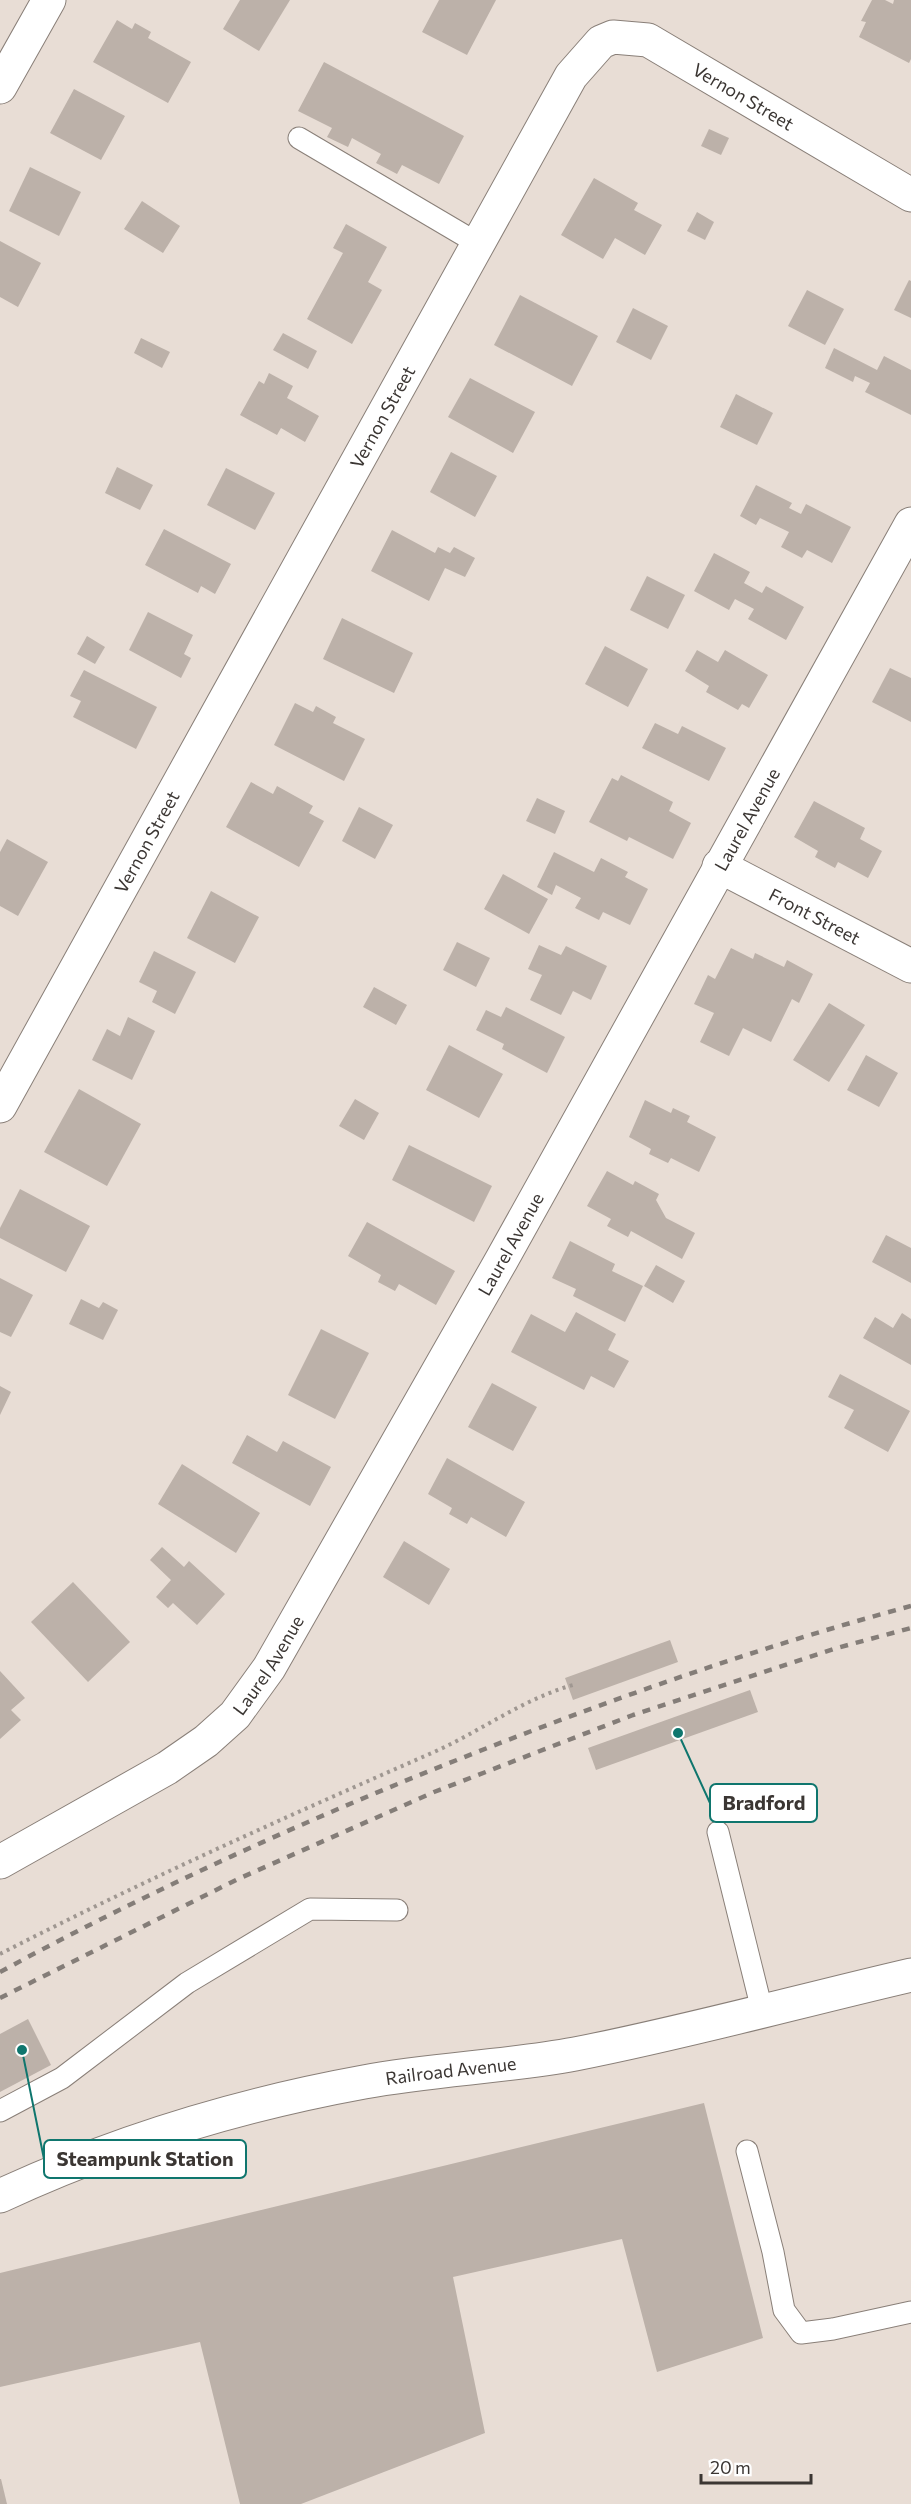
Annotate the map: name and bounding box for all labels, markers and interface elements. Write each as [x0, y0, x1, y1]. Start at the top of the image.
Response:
street label: Vernon Street [689, 58, 798, 135]
street label: Vernon Street [345, 362, 419, 472]
street label: Laurel Avenue [709, 764, 784, 875]
street label: Vernon Street [109, 787, 184, 897]
street label: Front Street [765, 883, 864, 949]
street label: Laurel Avenue [473, 1189, 548, 1299]
street label: Laurel Avenue [228, 1611, 308, 1719]
callout: Bradford [710, 1784, 817, 1822]
text: Bradford [723, 1790, 806, 1814]
street label: Railroad Avenue [384, 2052, 517, 2089]
callout: Steampunk Station [44, 2140, 246, 2178]
text: Steampunk Station [56, 2146, 234, 2170]
scale bar [701, 2447, 810, 2485]
text: 20 m [710, 2456, 751, 2478]

